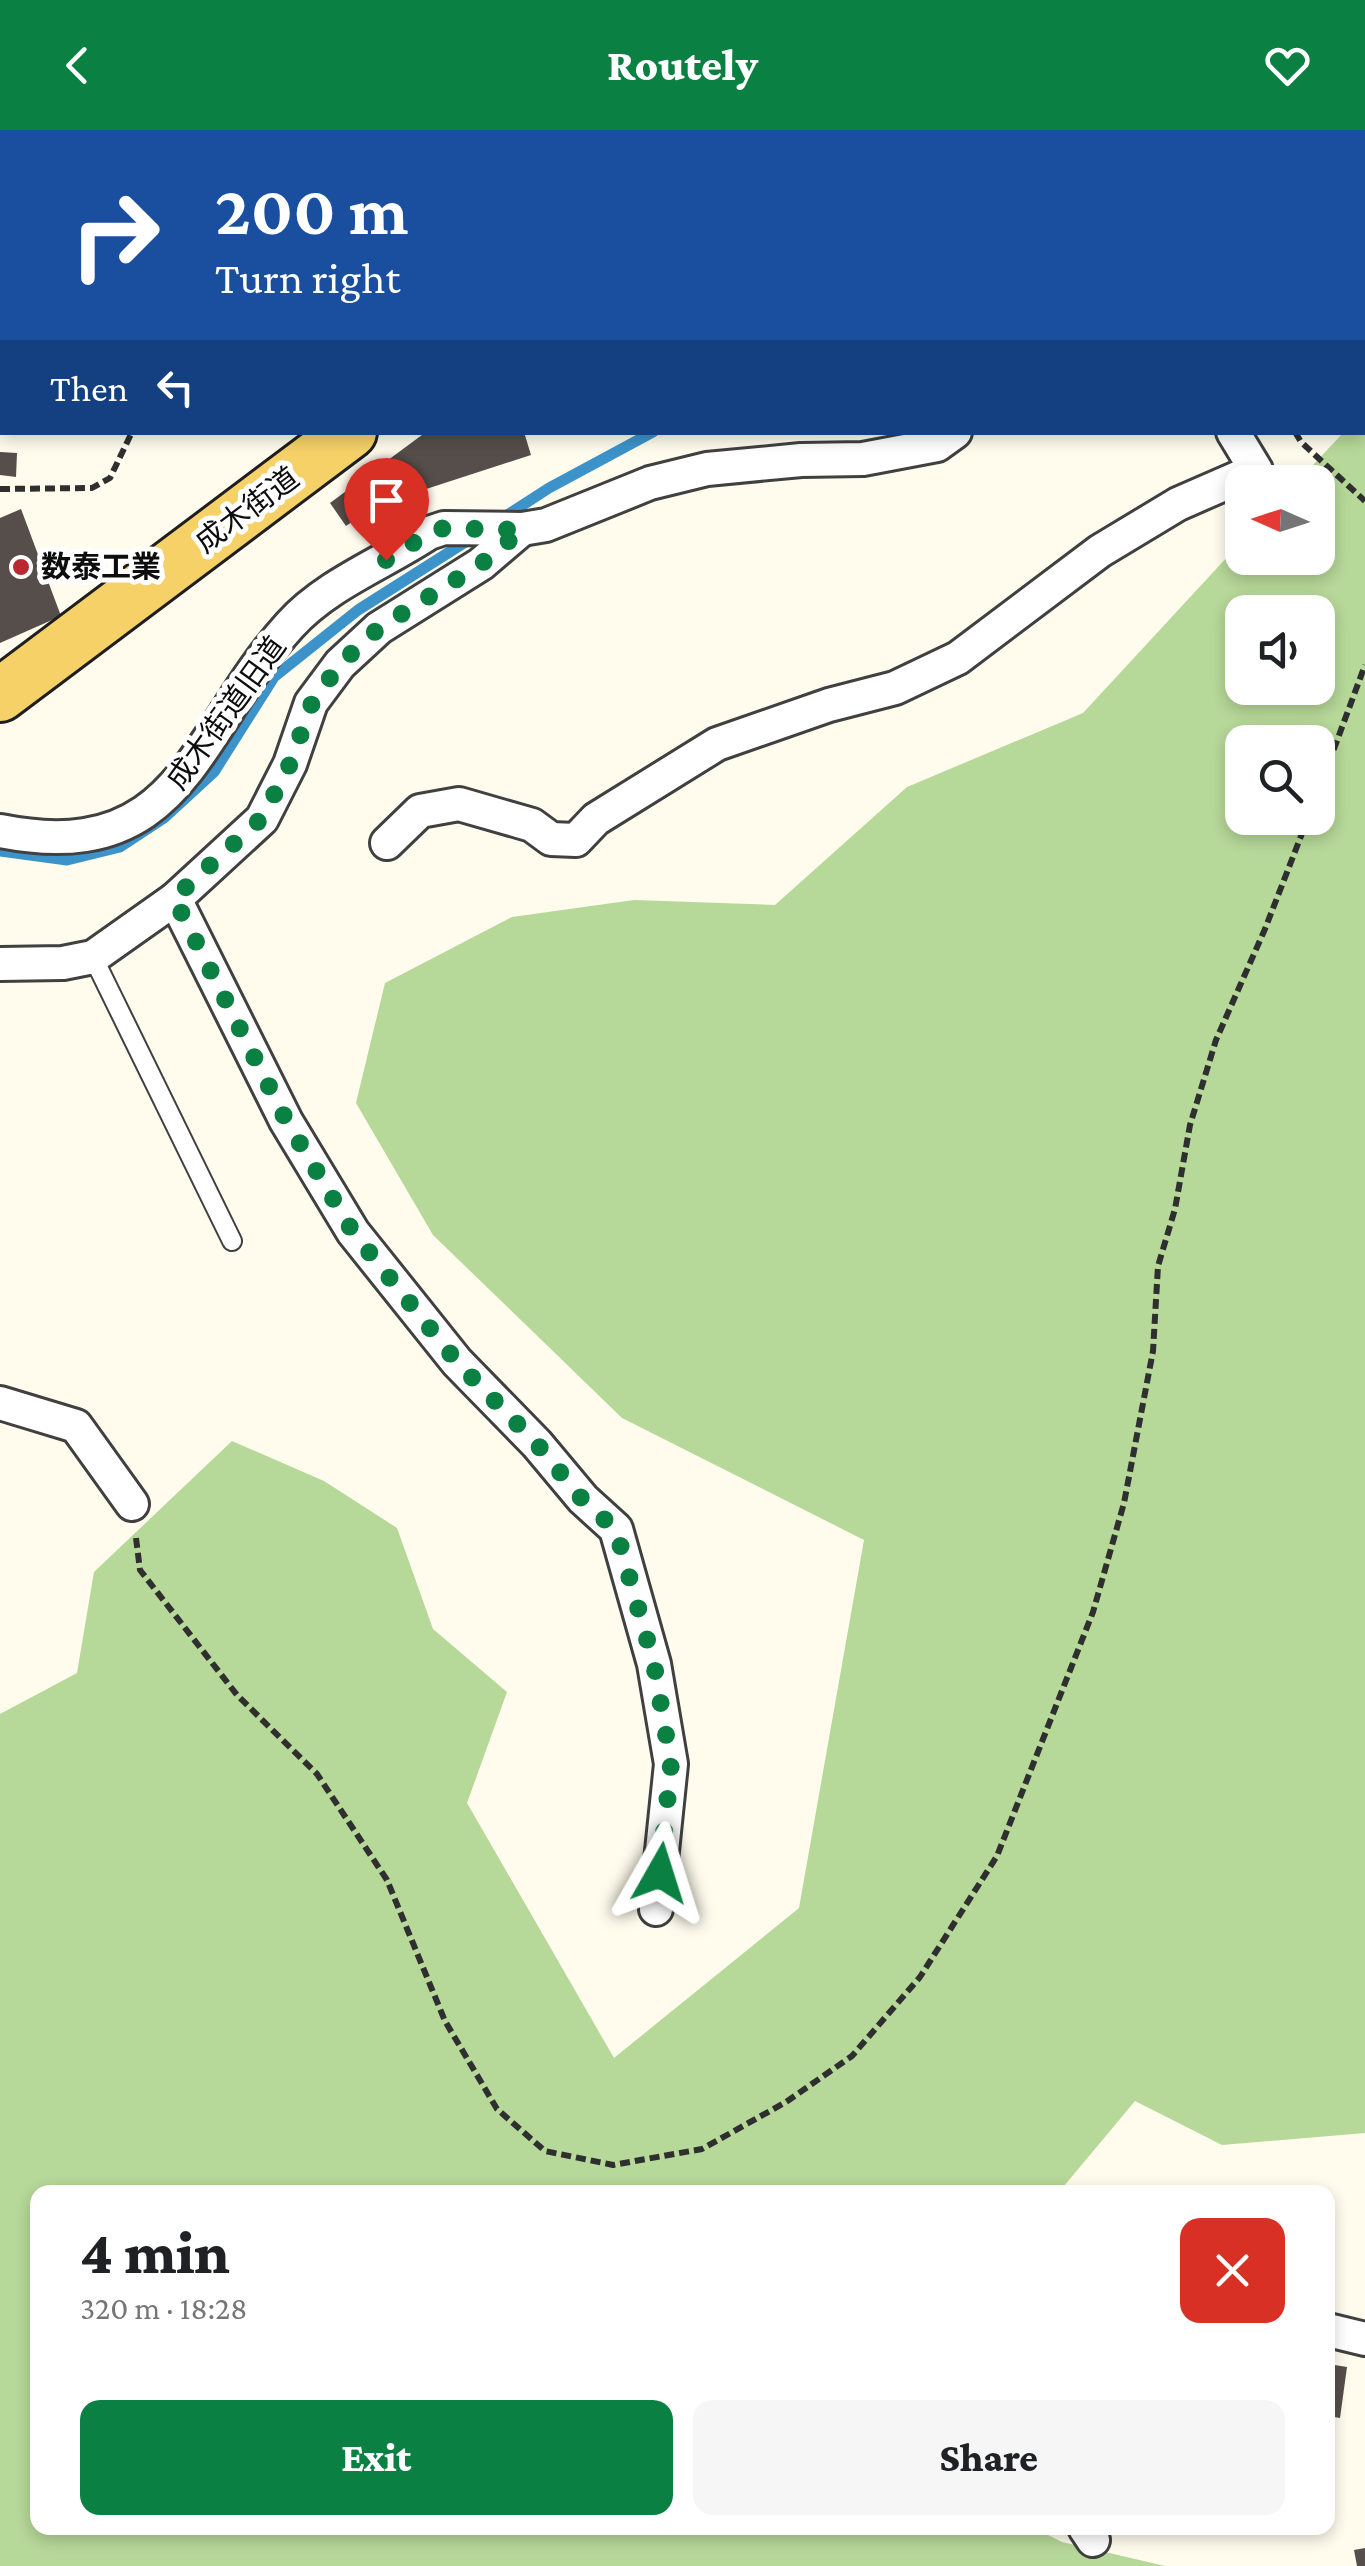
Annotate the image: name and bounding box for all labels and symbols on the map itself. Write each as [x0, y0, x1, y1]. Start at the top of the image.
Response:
pin [344, 458, 429, 561]
street label: 成木街道 [189, 460, 305, 559]
north arrow [1225, 465, 1335, 575]
place label: 数泰工業 [41, 550, 161, 583]
marker: 数泰工業 [10, 556, 32, 578]
street label: 成木街道旧道 [159, 630, 292, 795]
position arrow [608, 1821, 712, 1925]

